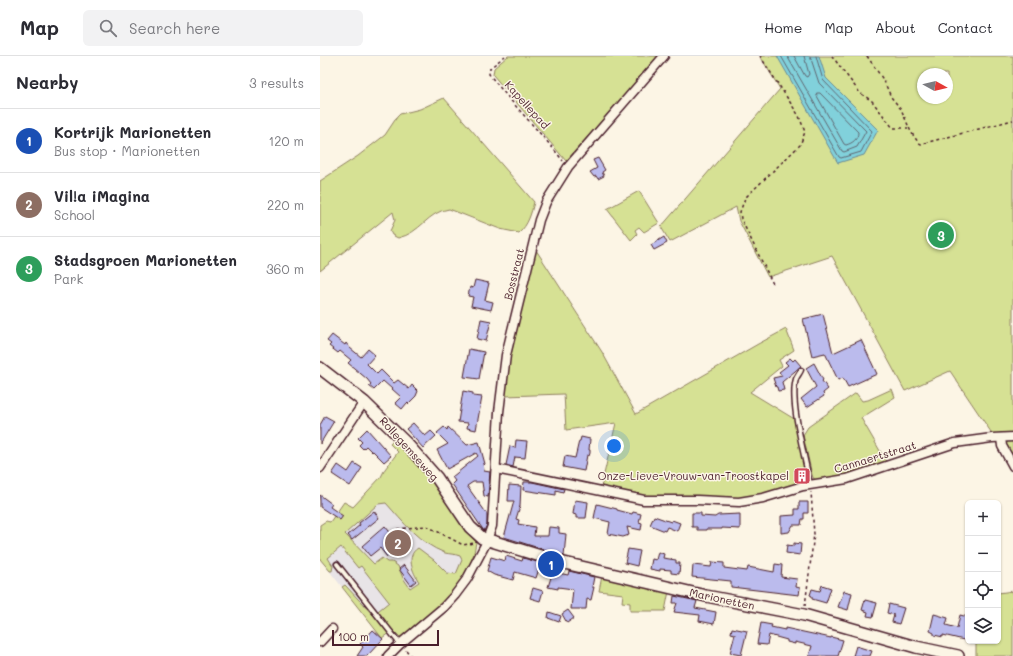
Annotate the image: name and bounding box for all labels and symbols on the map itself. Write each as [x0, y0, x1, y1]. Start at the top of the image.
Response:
north arrow [917, 68, 953, 104]
street label: Kapellepad [502, 77, 553, 132]
pin: 3 [928, 220, 954, 250]
street label: Bosstraat [500, 246, 527, 301]
street label: Rollegemseweg [376, 413, 442, 484]
your location [604, 436, 624, 456]
street label: Cannaertstraat [832, 437, 918, 476]
building icon: Onze-Lieve-Vrouw-van-Troostkapel [792, 466, 812, 486]
place label: Onze-Lieve-Vrouw-van-Troostkapel [598, 468, 789, 483]
pin: 2 [385, 528, 411, 558]
pin: 1 [538, 549, 564, 579]
street label: Marionetten [688, 584, 756, 613]
scale bar [332, 628, 439, 647]

